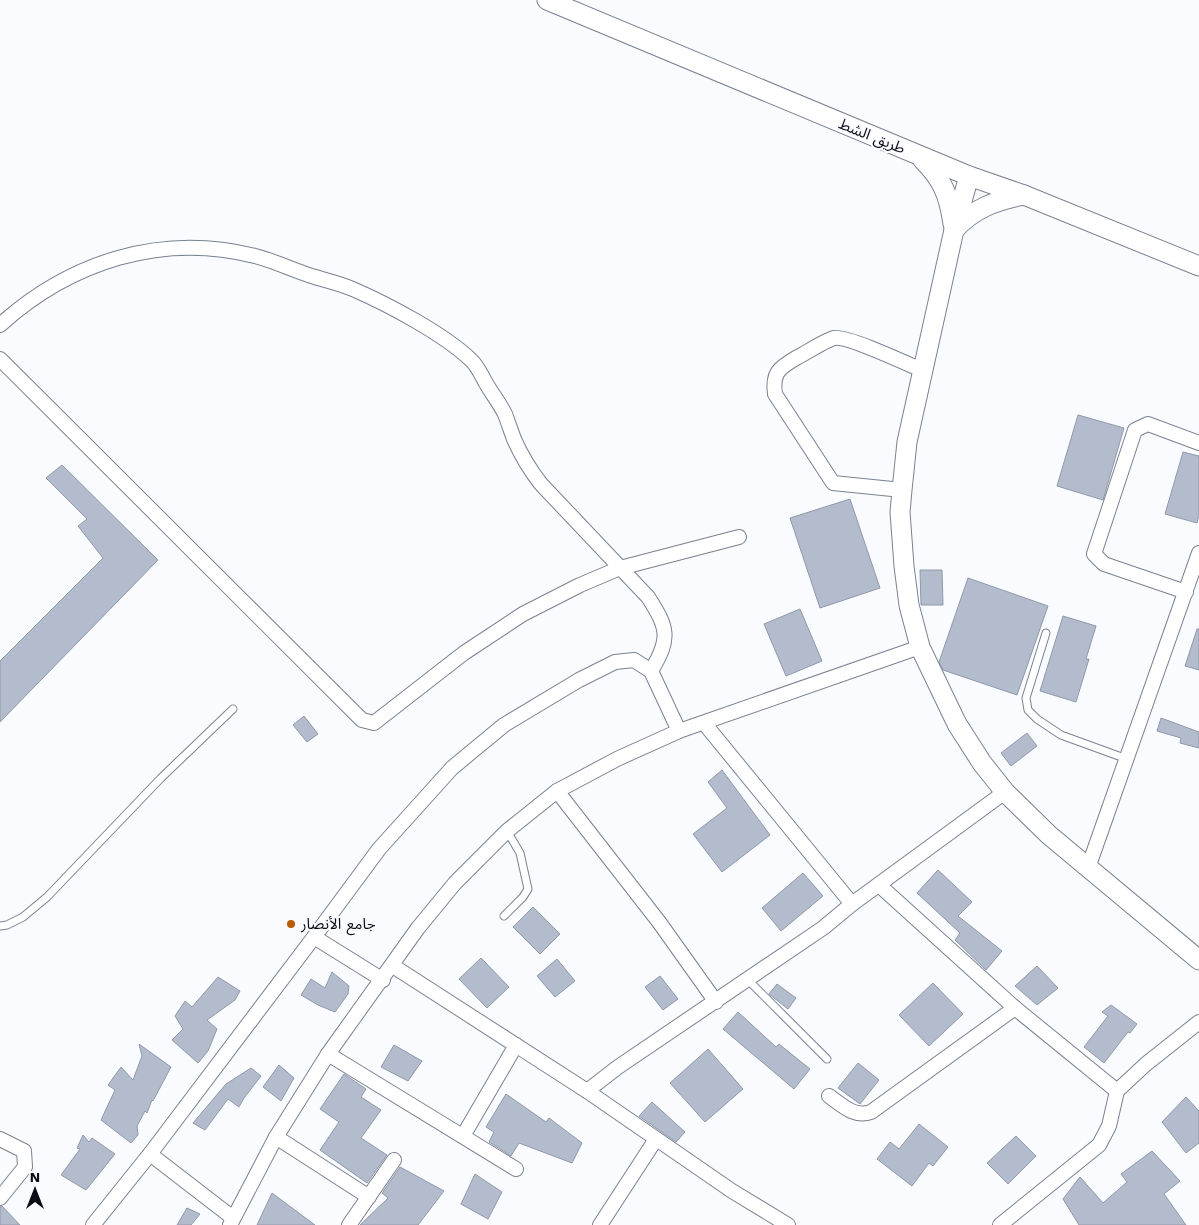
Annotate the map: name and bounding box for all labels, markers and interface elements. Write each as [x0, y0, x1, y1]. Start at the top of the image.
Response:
street label: طريق الشط [836, 115, 908, 158]
place label: جامع الأنصار [300, 915, 376, 936]
marker: جامع الأنصار [285, 918, 297, 930]
north arrow [10, 1165, 60, 1215]
text: N [30, 1169, 40, 1185]

